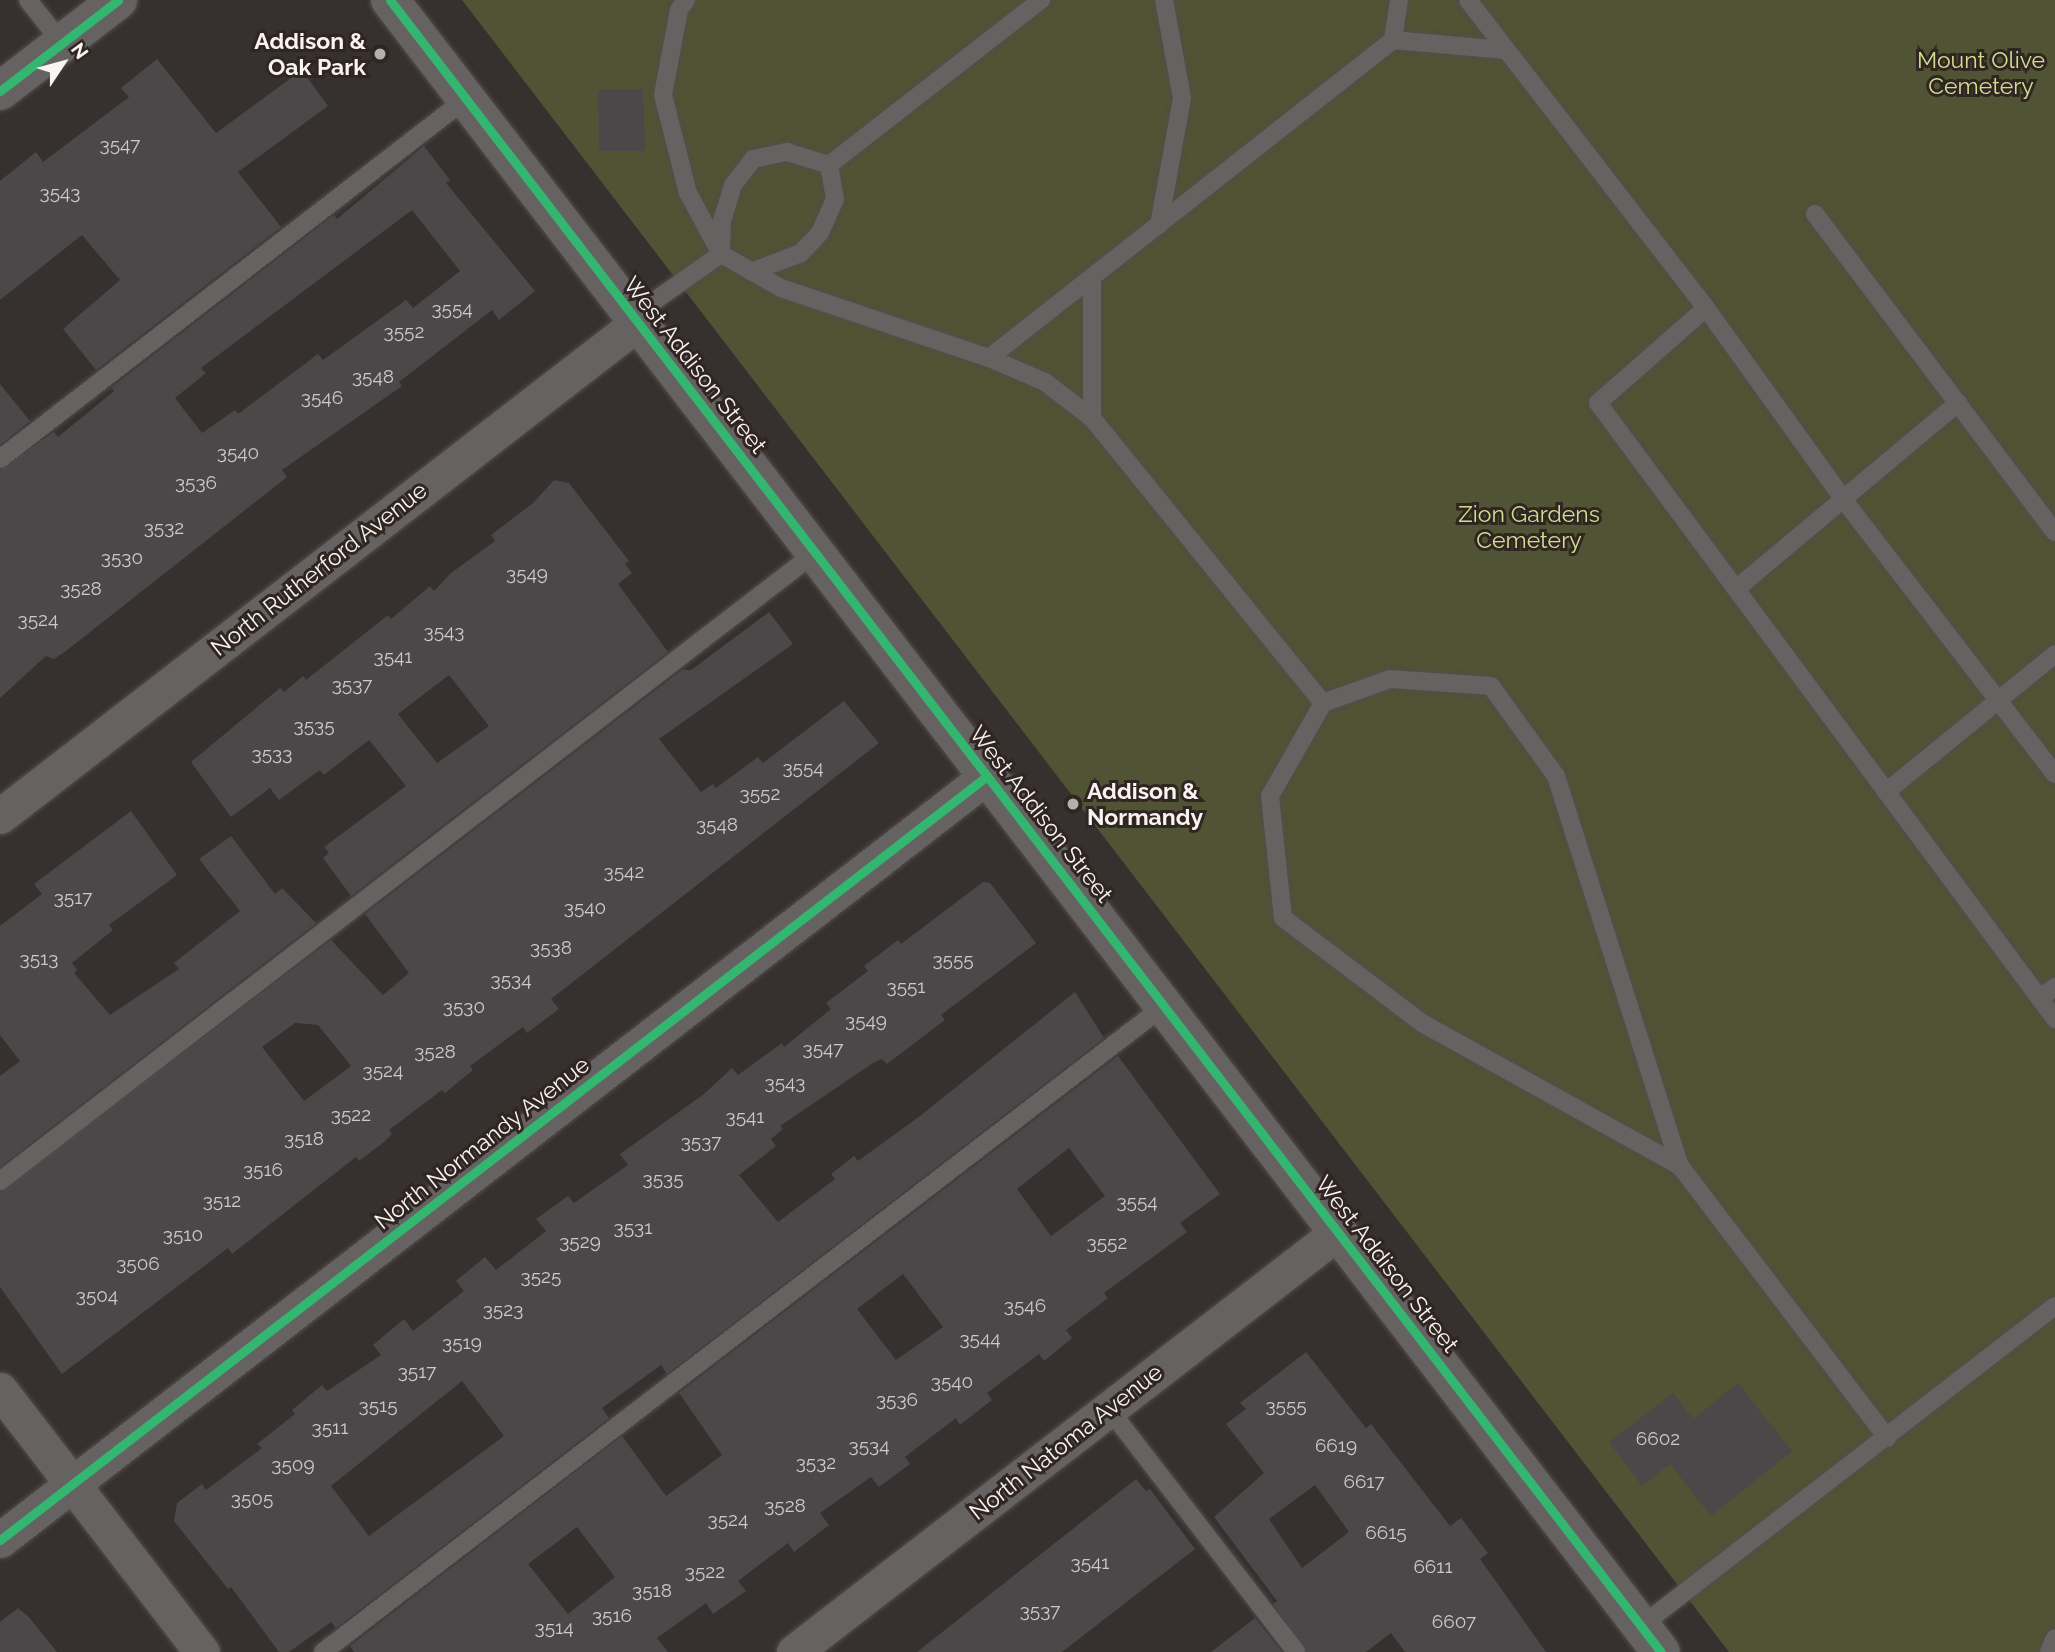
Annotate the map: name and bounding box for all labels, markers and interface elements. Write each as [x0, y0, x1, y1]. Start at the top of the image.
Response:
place label: Addison & Oak Park [254, 27, 366, 81]
north arrow [28, 28, 98, 98]
text: N [67, 38, 93, 63]
marker: Addison & Oak Park [372, 46, 388, 62]
park label: Mount Olive Cemetery [1917, 46, 2045, 100]
house number: 3547 [100, 134, 140, 156]
house number: 3543 [39, 182, 81, 204]
street label: West Addison Street [617, 271, 773, 459]
house number: 3554 [431, 298, 473, 320]
house number: 3552 [384, 321, 424, 343]
house number: 3548 [352, 366, 394, 388]
house number: 3546 [301, 387, 343, 409]
house number: 3540 [217, 442, 259, 464]
house number: 3536 [175, 472, 217, 494]
street label: North Rutherford Avenue [205, 476, 433, 662]
park label: Zion Gardens Cemetery [1458, 500, 1600, 554]
house number: 3532 [144, 517, 184, 539]
house number: 3530 [101, 547, 143, 569]
house number: 3549 [506, 563, 548, 585]
house number: 3528 [60, 578, 102, 600]
house number: 3524 [18, 609, 58, 631]
house number: 3543 [423, 621, 465, 643]
house number: 3541 [373, 646, 413, 668]
house number: 3537 [332, 674, 372, 696]
house number: 3535 [293, 715, 335, 737]
street label: West Addison Street [963, 720, 1119, 908]
house number: 3533 [252, 743, 292, 765]
house number: 3554 [782, 757, 824, 779]
place label: Addison & Normandy [1087, 777, 1203, 831]
house number: 3552 [740, 783, 780, 805]
marker: Addison & Normandy [1065, 796, 1081, 812]
house number: 3548 [696, 814, 738, 836]
house number: 3542 [604, 861, 644, 883]
house number: 3517 [54, 887, 92, 909]
house number: 3540 [564, 897, 606, 919]
house number: 3538 [530, 937, 572, 959]
house number: 3513 [20, 948, 58, 970]
house number: 3555 [932, 949, 974, 971]
house number: 3534 [490, 969, 532, 991]
house number: 3551 [887, 976, 925, 998]
house number: 3530 [443, 996, 485, 1018]
house number: 3549 [845, 1010, 887, 1032]
house number: 3547 [803, 1038, 843, 1060]
house number: 3528 [414, 1041, 456, 1063]
street label: North Normandy Avenue [369, 1050, 595, 1236]
house number: 3524 [363, 1060, 403, 1082]
house number: 3543 [764, 1072, 806, 1094]
house number: 3522 [331, 1104, 371, 1126]
house number: 3541 [725, 1106, 765, 1128]
house number: 3518 [284, 1128, 324, 1150]
house number: 3537 [681, 1131, 721, 1153]
house number: 3516 [243, 1159, 283, 1181]
house number: 3535 [642, 1168, 684, 1190]
street label: West Addison Street [1309, 1170, 1465, 1358]
house number: 3512 [203, 1190, 241, 1212]
house number: 3554 [1116, 1191, 1158, 1213]
house number: 3531 [614, 1217, 652, 1239]
house number: 3510 [163, 1224, 203, 1246]
house number: 3529 [559, 1231, 601, 1253]
house number: 3552 [1087, 1232, 1127, 1254]
house number: 3506 [116, 1253, 160, 1275]
house number: 3525 [521, 1266, 561, 1288]
house number: 3504 [76, 1285, 118, 1307]
house number: 3546 [1004, 1295, 1046, 1317]
house number: 3523 [483, 1299, 523, 1321]
house number: 3544 [959, 1328, 1001, 1350]
house number: 3519 [442, 1332, 482, 1354]
street label: North Natoma Avenue [964, 1358, 1168, 1526]
house number: 3517 [398, 1361, 436, 1383]
house number: 3540 [931, 1371, 973, 1393]
house number: 3536 [876, 1389, 918, 1411]
house number: 3515 [359, 1395, 397, 1417]
house number: 3555 [1265, 1395, 1307, 1417]
house number: 3511 [312, 1417, 348, 1439]
house number: 6602 [1636, 1428, 1680, 1450]
house number: 3534 [848, 1435, 890, 1457]
house number: 6619 [1315, 1435, 1357, 1457]
house number: 3532 [796, 1452, 836, 1474]
house number: 3509 [271, 1454, 315, 1476]
house number: 6617 [1343, 1471, 1385, 1493]
house number: 3505 [231, 1488, 273, 1510]
house number: 3528 [764, 1495, 806, 1517]
house number: 3524 [708, 1509, 748, 1531]
house number: 6615 [1365, 1522, 1407, 1544]
house number: 3541 [1070, 1552, 1110, 1574]
house number: 6611 [1413, 1556, 1453, 1578]
house number: 3522 [685, 1561, 725, 1583]
house number: 3518 [632, 1580, 672, 1602]
house number: 3537 [1020, 1600, 1060, 1622]
house number: 3516 [592, 1605, 632, 1627]
house number: 6607 [1432, 1611, 1476, 1633]
house number: 3514 [534, 1617, 574, 1639]

